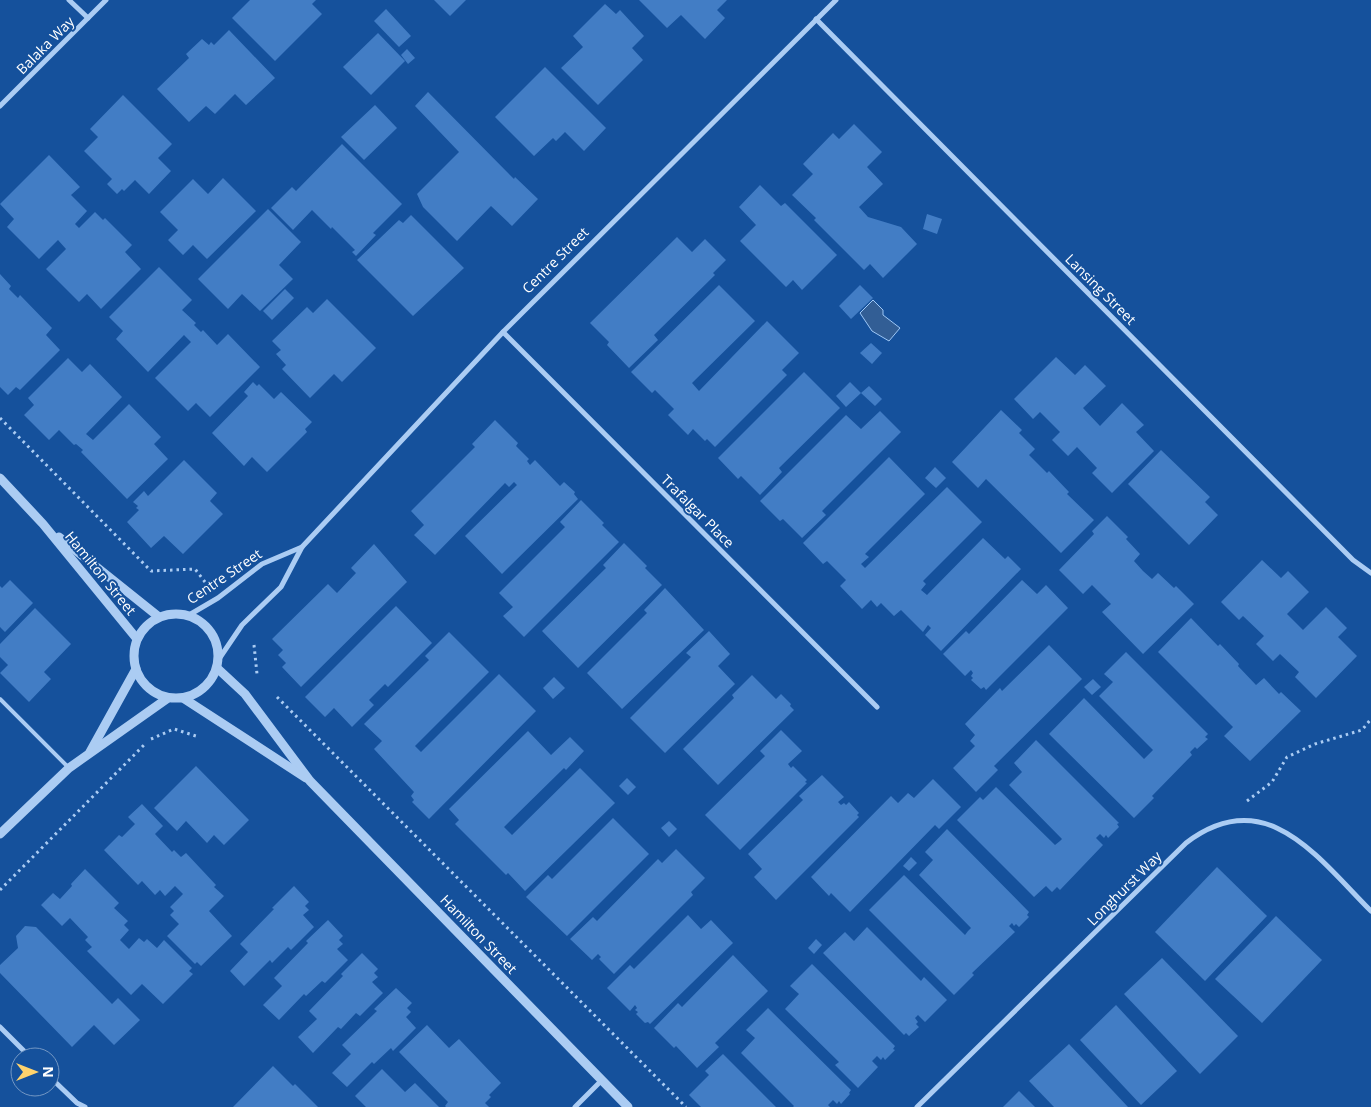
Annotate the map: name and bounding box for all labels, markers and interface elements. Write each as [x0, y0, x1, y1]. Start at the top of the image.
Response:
street label: Balaka Way [12, 11, 79, 78]
street label: Centre Street [518, 223, 592, 297]
street label: Lansing Street [1061, 249, 1141, 329]
street label: Trafalgar Place [657, 470, 739, 552]
street label: Hamilton Street [61, 527, 141, 619]
street label: Centre Street [183, 544, 265, 608]
street label: Longhurst Way [1083, 846, 1166, 929]
street label: Hamilton Street [436, 890, 522, 978]
north arrow [10, 1047, 60, 1097]
text: N [39, 1066, 58, 1078]

